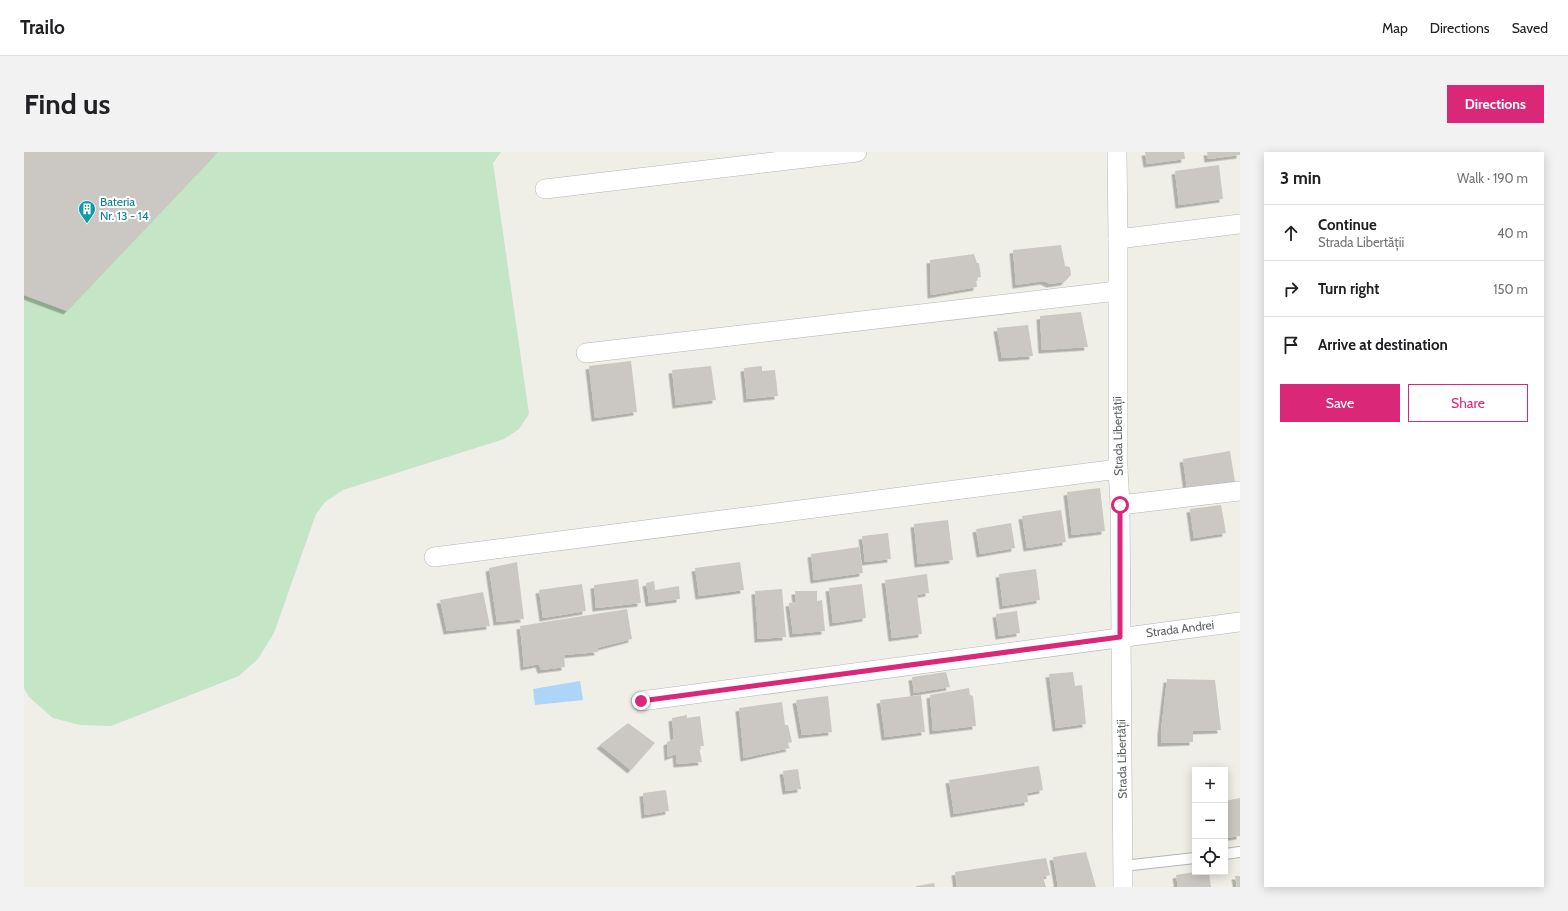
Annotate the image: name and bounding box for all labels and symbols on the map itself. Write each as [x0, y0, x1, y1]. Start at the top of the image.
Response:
place label: Bateria Nr. 13 - 14 [100, 194, 149, 223]
building icon: Bateria Nr. 13 - 14 [77, 199, 97, 224]
street label: Strada Libertății [1109, 396, 1127, 476]
route start [1111, 496, 1129, 514]
street label: Strada Andrei [1145, 617, 1215, 640]
route end [632, 692, 650, 710]
street label: Strada Libertății [1113, 719, 1131, 799]

